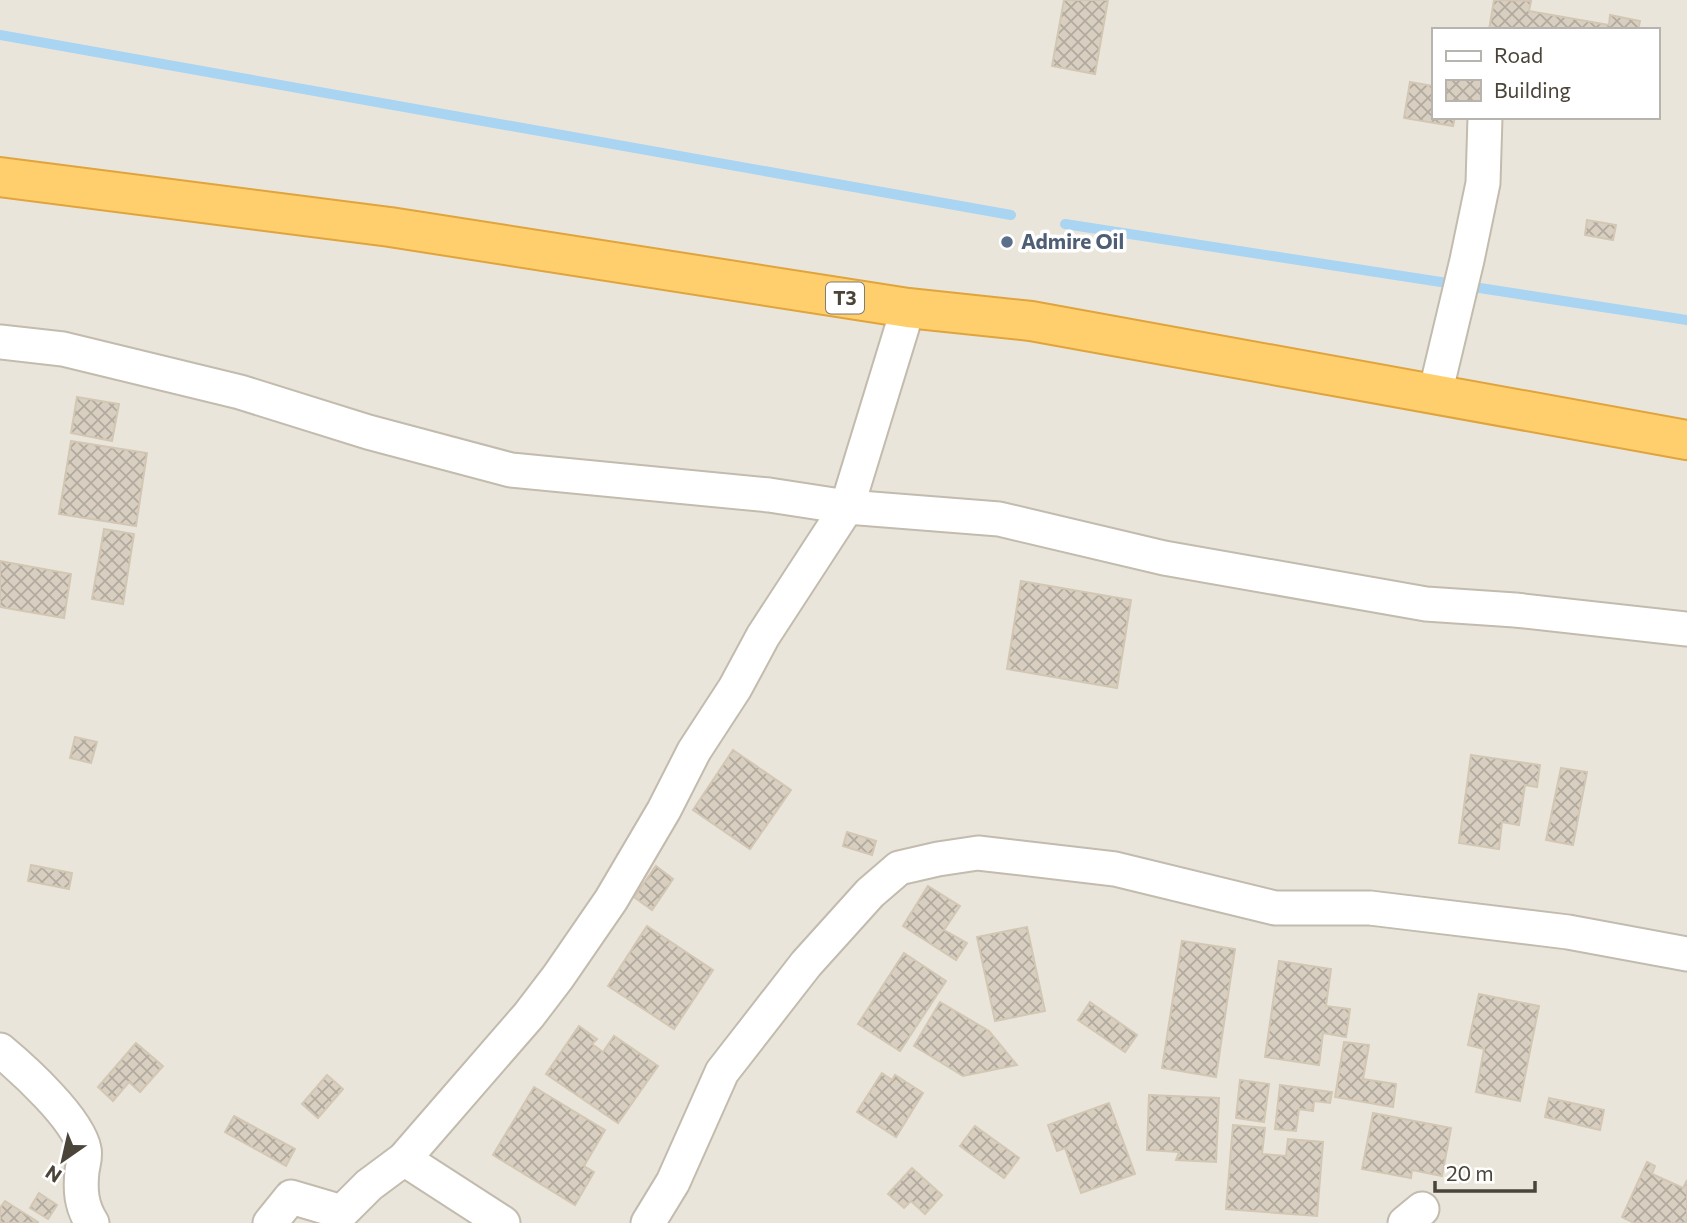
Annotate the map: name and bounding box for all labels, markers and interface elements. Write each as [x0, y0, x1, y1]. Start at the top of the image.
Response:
legend [1432, 28, 1659, 119]
text: Road [1494, 42, 1543, 67]
text: Building [1494, 77, 1571, 102]
place label: Admire Oil [1021, 228, 1124, 253]
marker: Admire Oil [999, 234, 1015, 250]
road number: T3 [826, 282, 864, 314]
north arrow [28, 1125, 98, 1195]
scale bar [1435, 1150, 1535, 1194]
text: 20 m [1446, 1160, 1494, 1185]
text: N [41, 1161, 66, 1188]

